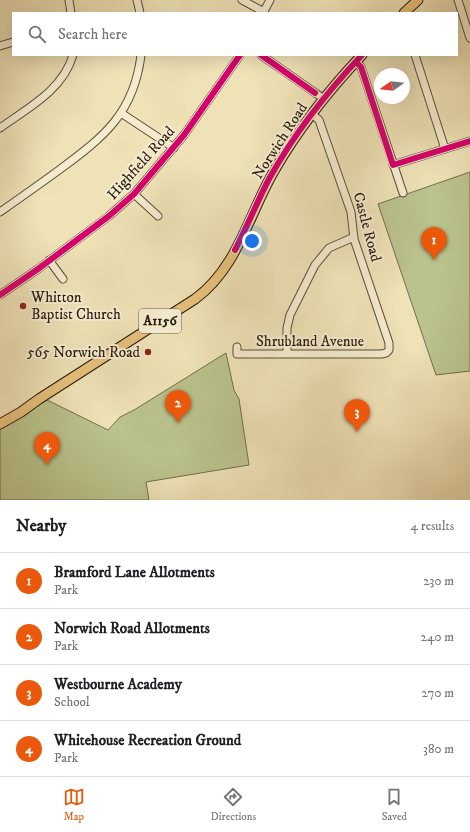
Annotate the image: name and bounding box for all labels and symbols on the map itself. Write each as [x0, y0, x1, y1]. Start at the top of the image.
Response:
north arrow [374, 68, 410, 104]
street label: Norwich Road [248, 99, 312, 183]
street label: Highfield Road [103, 122, 179, 204]
street label: Castle Road [349, 190, 386, 264]
pin: 1 [421, 227, 447, 260]
your location [242, 231, 262, 251]
place label: Whitton Baptist Church [30, 288, 121, 324]
marker: Whitton Baptist Church [18, 301, 28, 311]
road number: A1156 [139, 309, 181, 333]
street label: Shrubland Avenue [256, 332, 364, 351]
place label: 565 Norwich Road [27, 343, 141, 362]
marker: 565 Norwich Road [143, 347, 153, 357]
pin: 2 [165, 390, 191, 423]
pin: 3 [344, 399, 370, 432]
pin: 4 [34, 432, 60, 465]

